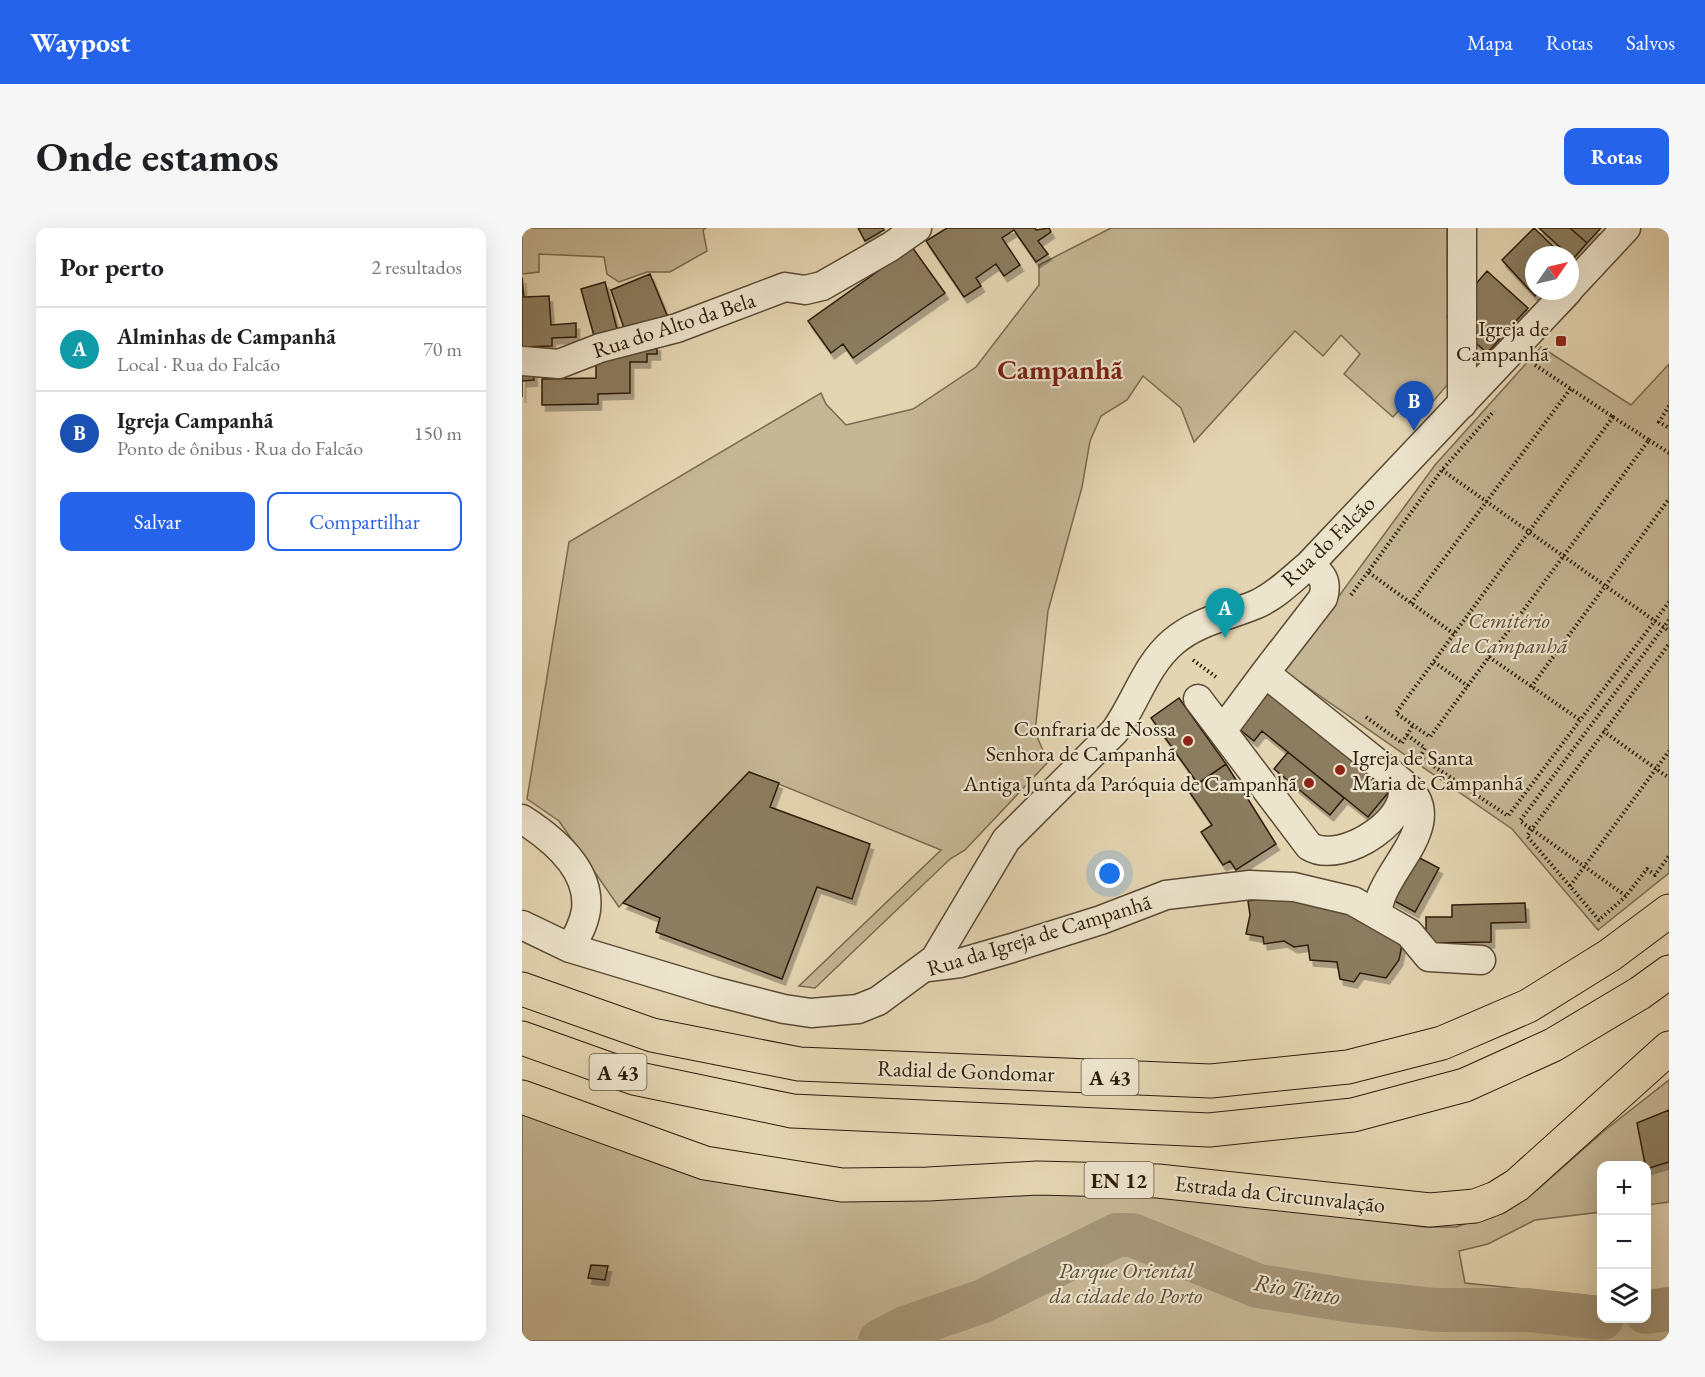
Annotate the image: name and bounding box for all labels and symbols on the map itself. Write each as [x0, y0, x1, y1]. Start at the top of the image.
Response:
north arrow [1525, 246, 1579, 300]
street label: Rua do Alto da Bela [589, 285, 759, 365]
place label: Igreja de Campanhã [1456, 314, 1549, 368]
marker: Igreja de Campanhã [1554, 334, 1568, 348]
district label: Campanhã [997, 351, 1124, 387]
pin: B [1394, 382, 1434, 431]
street label: Rua do Falcão [1275, 489, 1381, 593]
pin: A [1206, 588, 1244, 638]
park label: Cemitério de Campanhã [1450, 606, 1568, 660]
place label: Confraria de Nossa Senhora de Campanhã [986, 714, 1176, 768]
marker: Confraria de Nossa Senhora de Campanhã [1181, 734, 1195, 748]
place label: Igreja de Santa Maria de Campanhã [1352, 743, 1523, 797]
marker: Igreja de Santa Maria de Campanhã [1333, 763, 1347, 777]
place label: Antiga Junta da Paróquia de Campanhã [962, 769, 1297, 798]
marker: Antiga Junta da Paróquia de Campanhã [1302, 776, 1316, 790]
your location [1095, 859, 1124, 888]
street label: Rua da Igreja de Campanhã [923, 887, 1155, 983]
street label: Radial de Gondomar [877, 1053, 1056, 1089]
road number: A 43 [590, 1054, 646, 1090]
road number: A 43 [1082, 1059, 1138, 1095]
road number: EN 12 [1084, 1162, 1154, 1198]
street label: Estrada da Circunvalação [1173, 1169, 1387, 1219]
park label: Parque Oriental da cidade do Porto [1050, 1256, 1202, 1310]
water label: Rio Tinto [1251, 1266, 1343, 1312]

